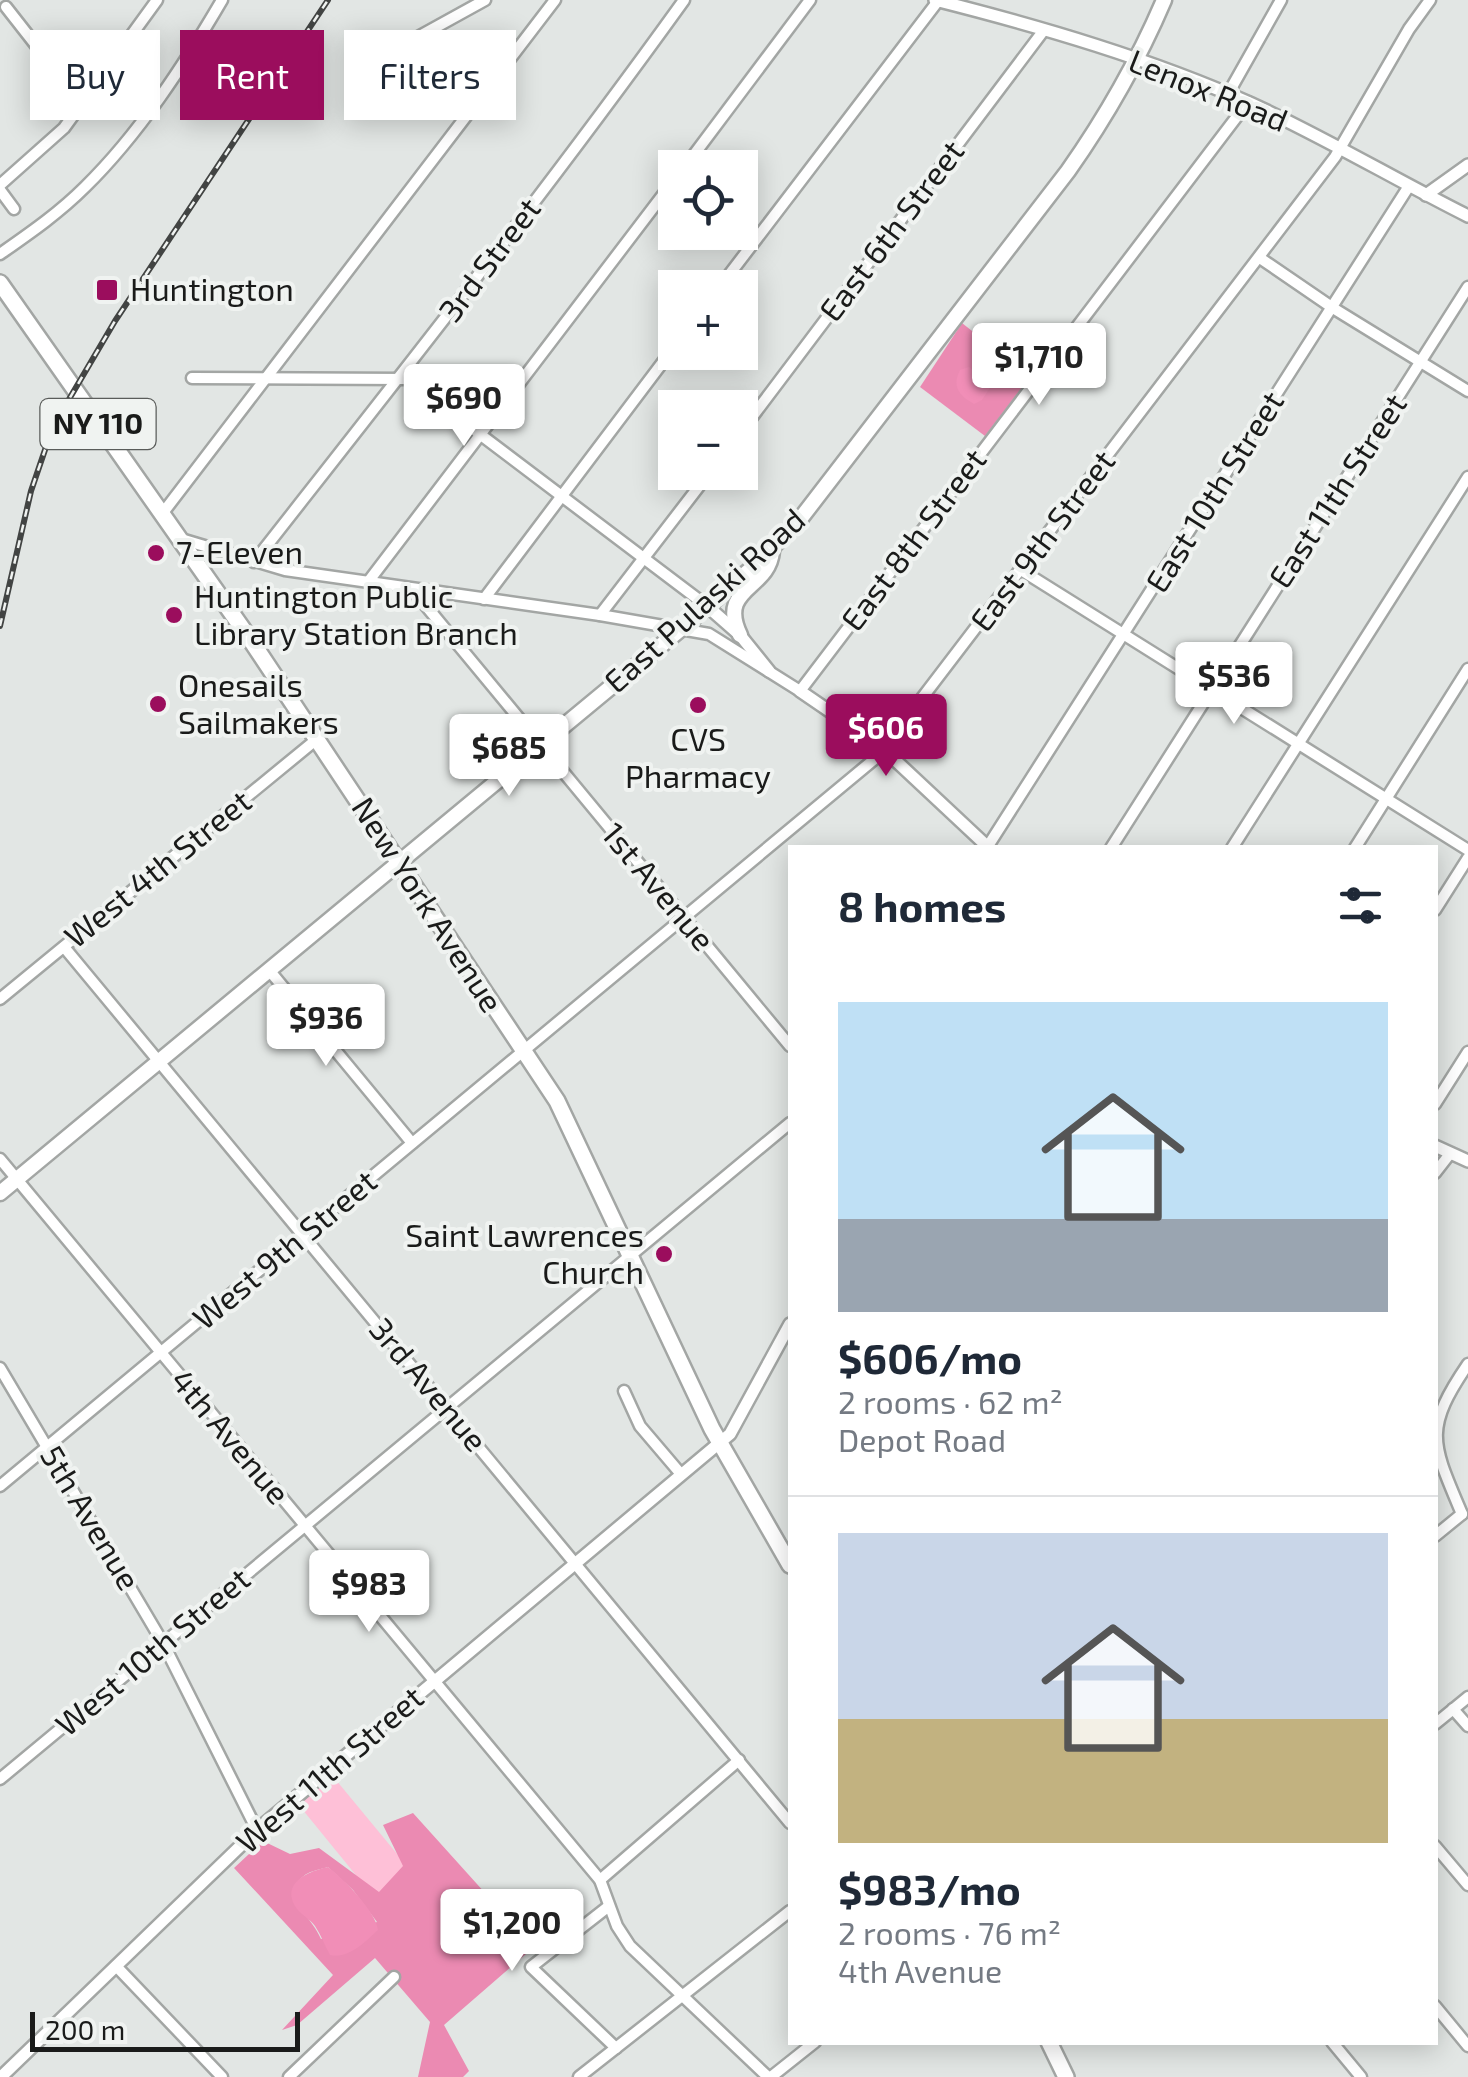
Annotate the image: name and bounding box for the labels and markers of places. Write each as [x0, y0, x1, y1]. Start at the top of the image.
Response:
place label: Huntington [130, 269, 294, 307]
marker: Huntington [94, 277, 120, 303]
pin: $1,710 [958, 323, 1120, 408]
pin: $690 [405, 364, 523, 449]
place label: 7-Eleven [176, 532, 303, 570]
marker: 7-Eleven [145, 542, 167, 564]
place label: Huntington Public Library Station Branch [194, 576, 518, 651]
marker: Huntington Public Library Station Branch [163, 604, 185, 626]
pin: $536 [1175, 642, 1293, 727]
place label: Onesails Sailmakers [178, 665, 339, 740]
marker: Onesails Sailmakers [147, 693, 169, 715]
marker: CVS Pharmacy [687, 694, 709, 716]
pin: $606 [827, 694, 945, 779]
pin: $685 [450, 714, 568, 799]
place label: CVS Pharmacy [625, 719, 771, 794]
pin: $936 [267, 984, 385, 1069]
place label: Saint Lawrences Church [405, 1215, 644, 1290]
marker: Saint Lawrences Church [653, 1243, 675, 1265]
pin: $983 [310, 1550, 428, 1635]
pin: $1,200 [431, 1889, 593, 1974]

